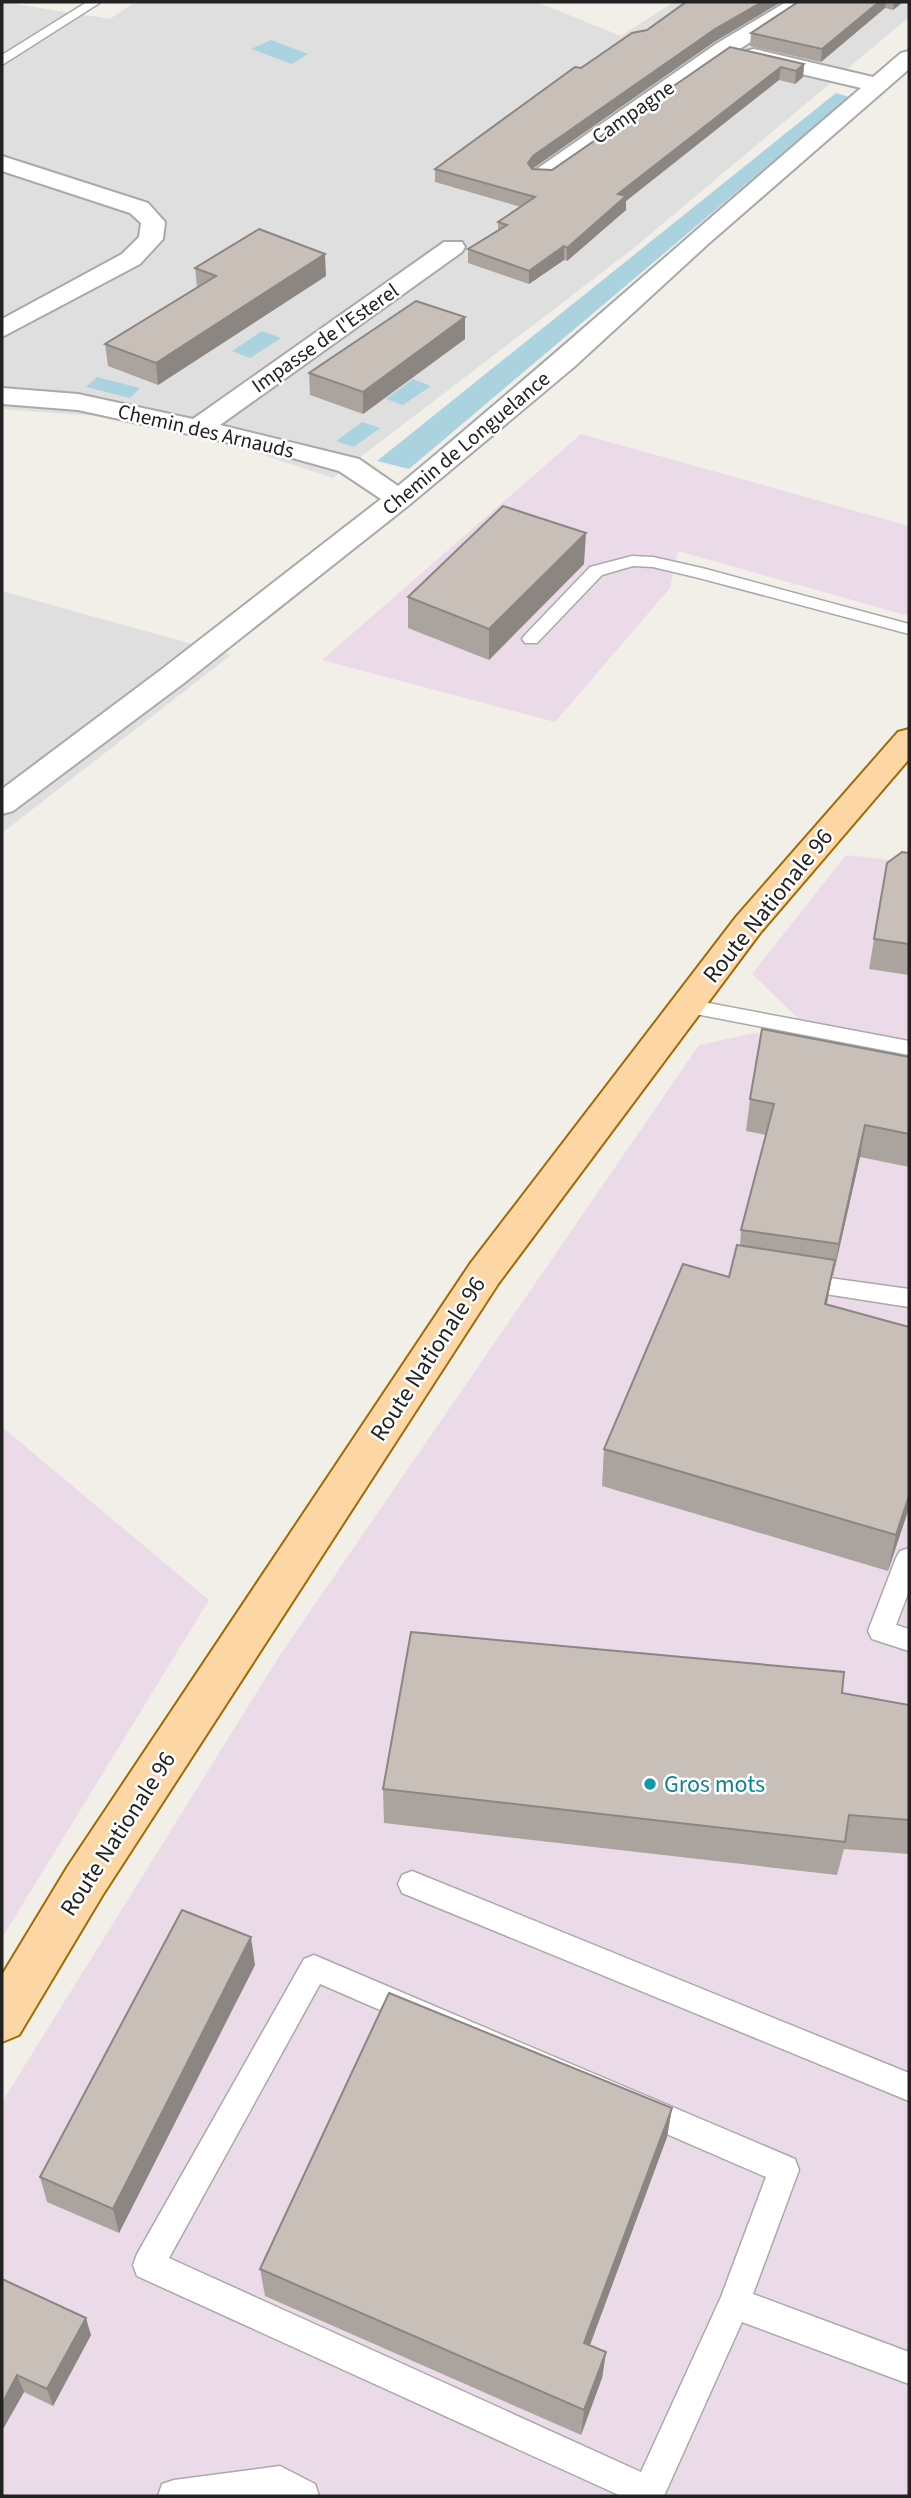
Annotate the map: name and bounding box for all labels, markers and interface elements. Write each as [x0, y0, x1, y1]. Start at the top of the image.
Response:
street label: Campagne [586, 73, 680, 151]
street label: Impasse de l'Esterel [245, 276, 405, 400]
street label: Chemin de Longuelance [376, 364, 556, 522]
street label: Chemin des Arnauds [115, 396, 297, 466]
street label: Route Nationale 96 [695, 821, 841, 991]
street label: Route Nationale 96 [362, 1270, 494, 1448]
street label: Route Nationale 96 [52, 1745, 184, 1923]
place label: Gros mots [664, 1767, 765, 1802]
marker: Gros mots [642, 1776, 658, 1792]

